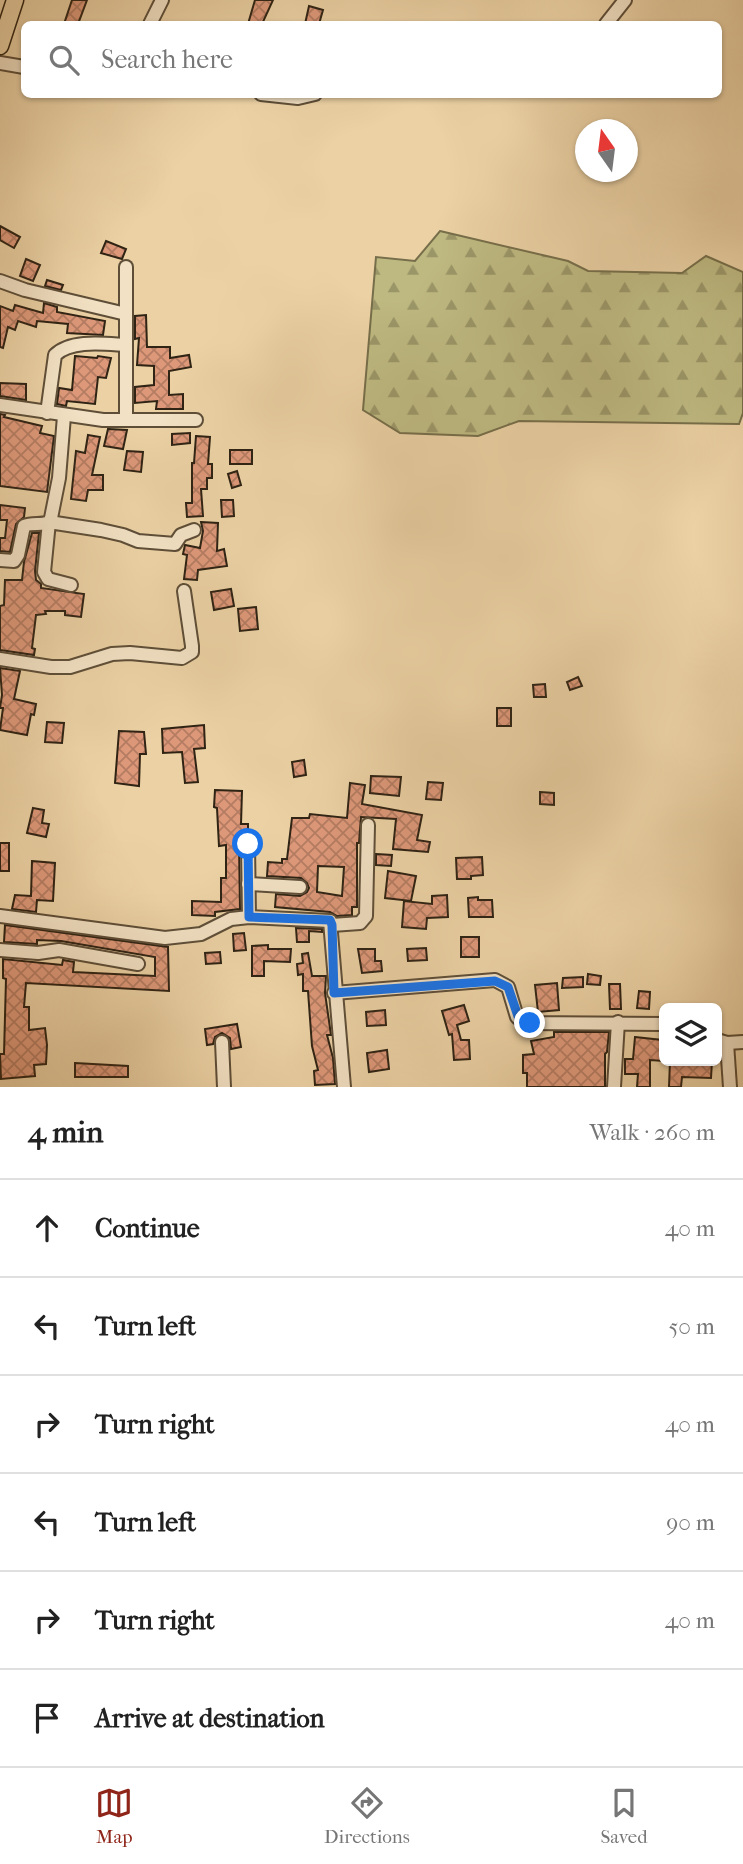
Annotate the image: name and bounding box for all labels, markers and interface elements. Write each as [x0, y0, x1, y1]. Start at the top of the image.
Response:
search box [21, 21, 722, 98]
icon: search [45, 41, 83, 79]
text: Search here [101, 44, 233, 75]
north arrow [575, 119, 638, 182]
route start [232, 828, 263, 859]
map controls [659, 1003, 722, 1066]
button: layers [659, 1003, 722, 1066]
route end [514, 1007, 545, 1038]
text: 4 min [28, 1115, 103, 1150]
text: Walk · 260 m [590, 1119, 715, 1146]
icon: ahead [28, 1209, 66, 1247]
text: Continue [95, 1213, 200, 1244]
text: 40 m [665, 1215, 715, 1242]
icon: left [28, 1307, 66, 1345]
text: Turn left [95, 1311, 196, 1342]
text: 50 m [668, 1313, 715, 1340]
icon: right [28, 1405, 66, 1443]
text: Turn right [95, 1409, 215, 1440]
text: 40 m [665, 1411, 715, 1438]
icon: left [28, 1503, 66, 1541]
text: Turn left [95, 1507, 196, 1538]
text: 90 m [666, 1509, 715, 1536]
icon: right [28, 1601, 66, 1639]
text: Turn right [95, 1605, 215, 1636]
text: 40 m [665, 1607, 715, 1634]
icon: arrive [28, 1699, 66, 1737]
text: Arrive at destination [95, 1703, 325, 1734]
tab: Map [95, 1784, 133, 1848]
tab: Directions [324, 1784, 410, 1848]
tab: Saved [600, 1784, 648, 1848]

